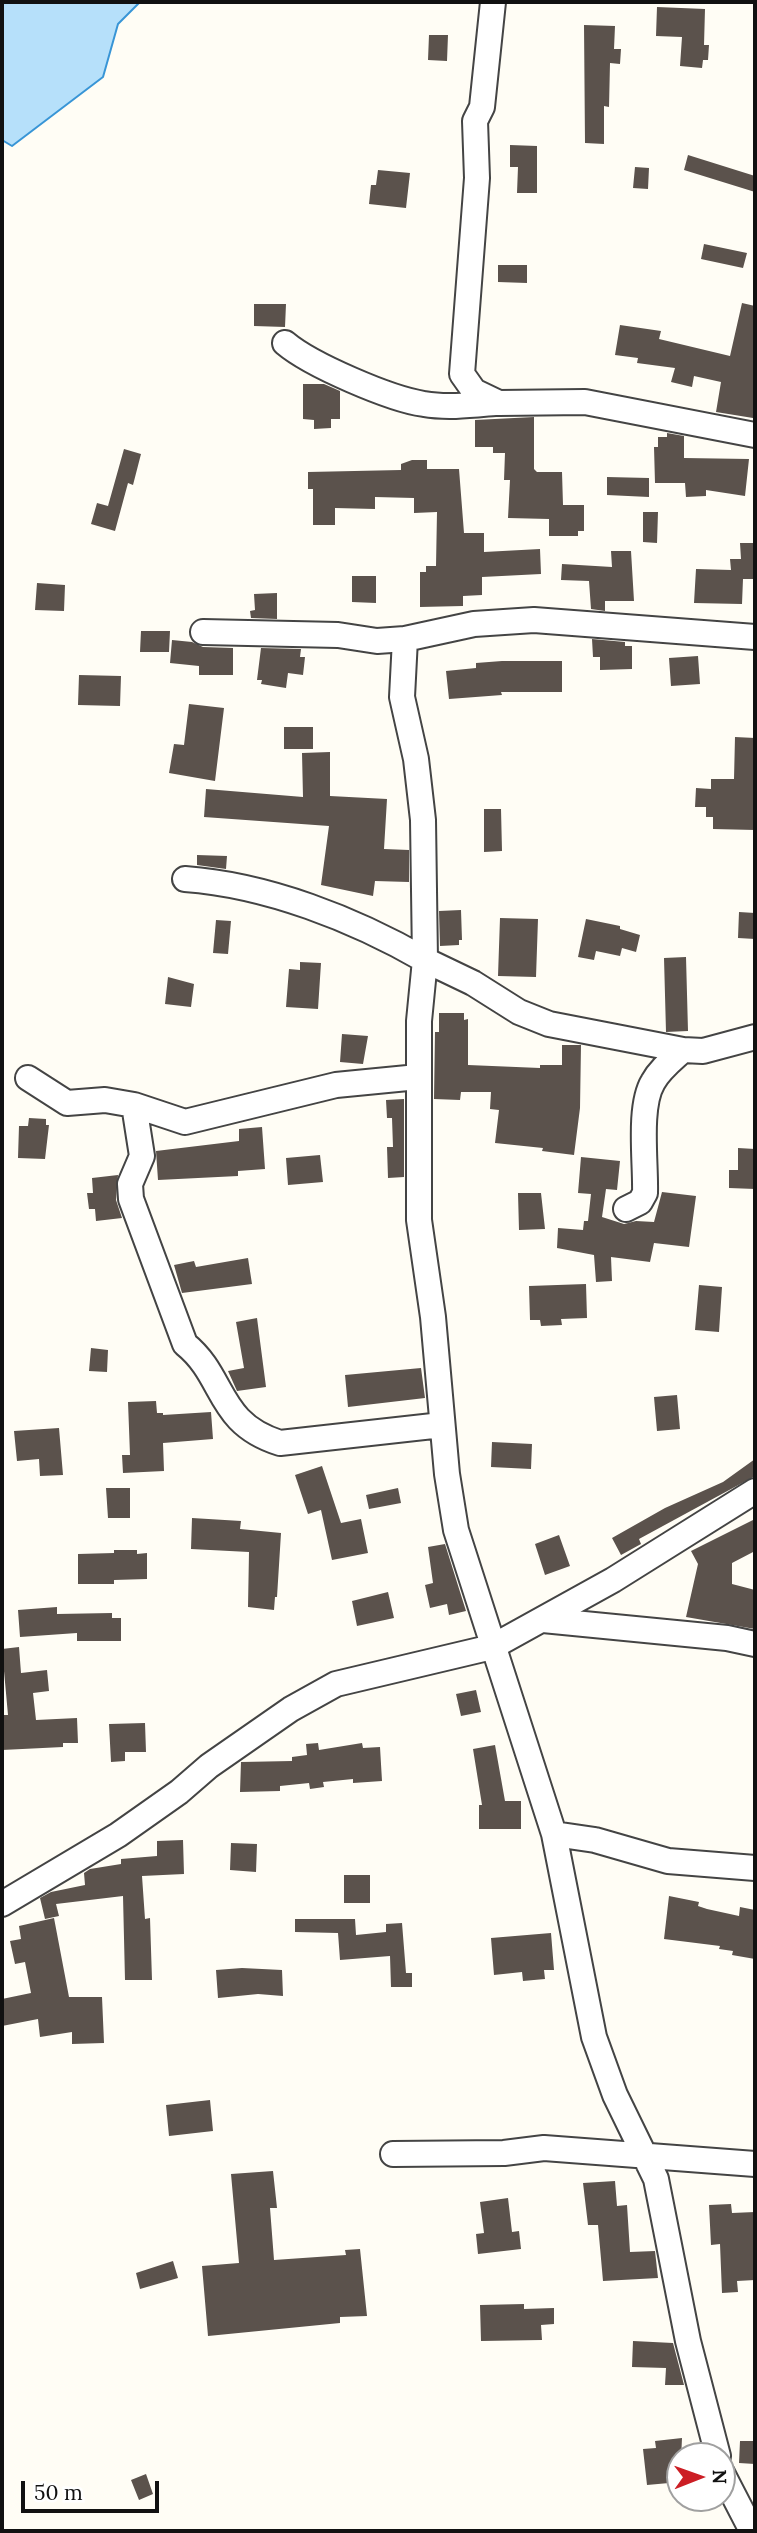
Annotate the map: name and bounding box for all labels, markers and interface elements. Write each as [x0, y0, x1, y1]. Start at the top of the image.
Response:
north arrow [666, 2442, 736, 2512]
scale bar [24, 2466, 163, 2510]
text: N [708, 2469, 732, 2484]
text: 50 m [34, 2479, 83, 2506]

